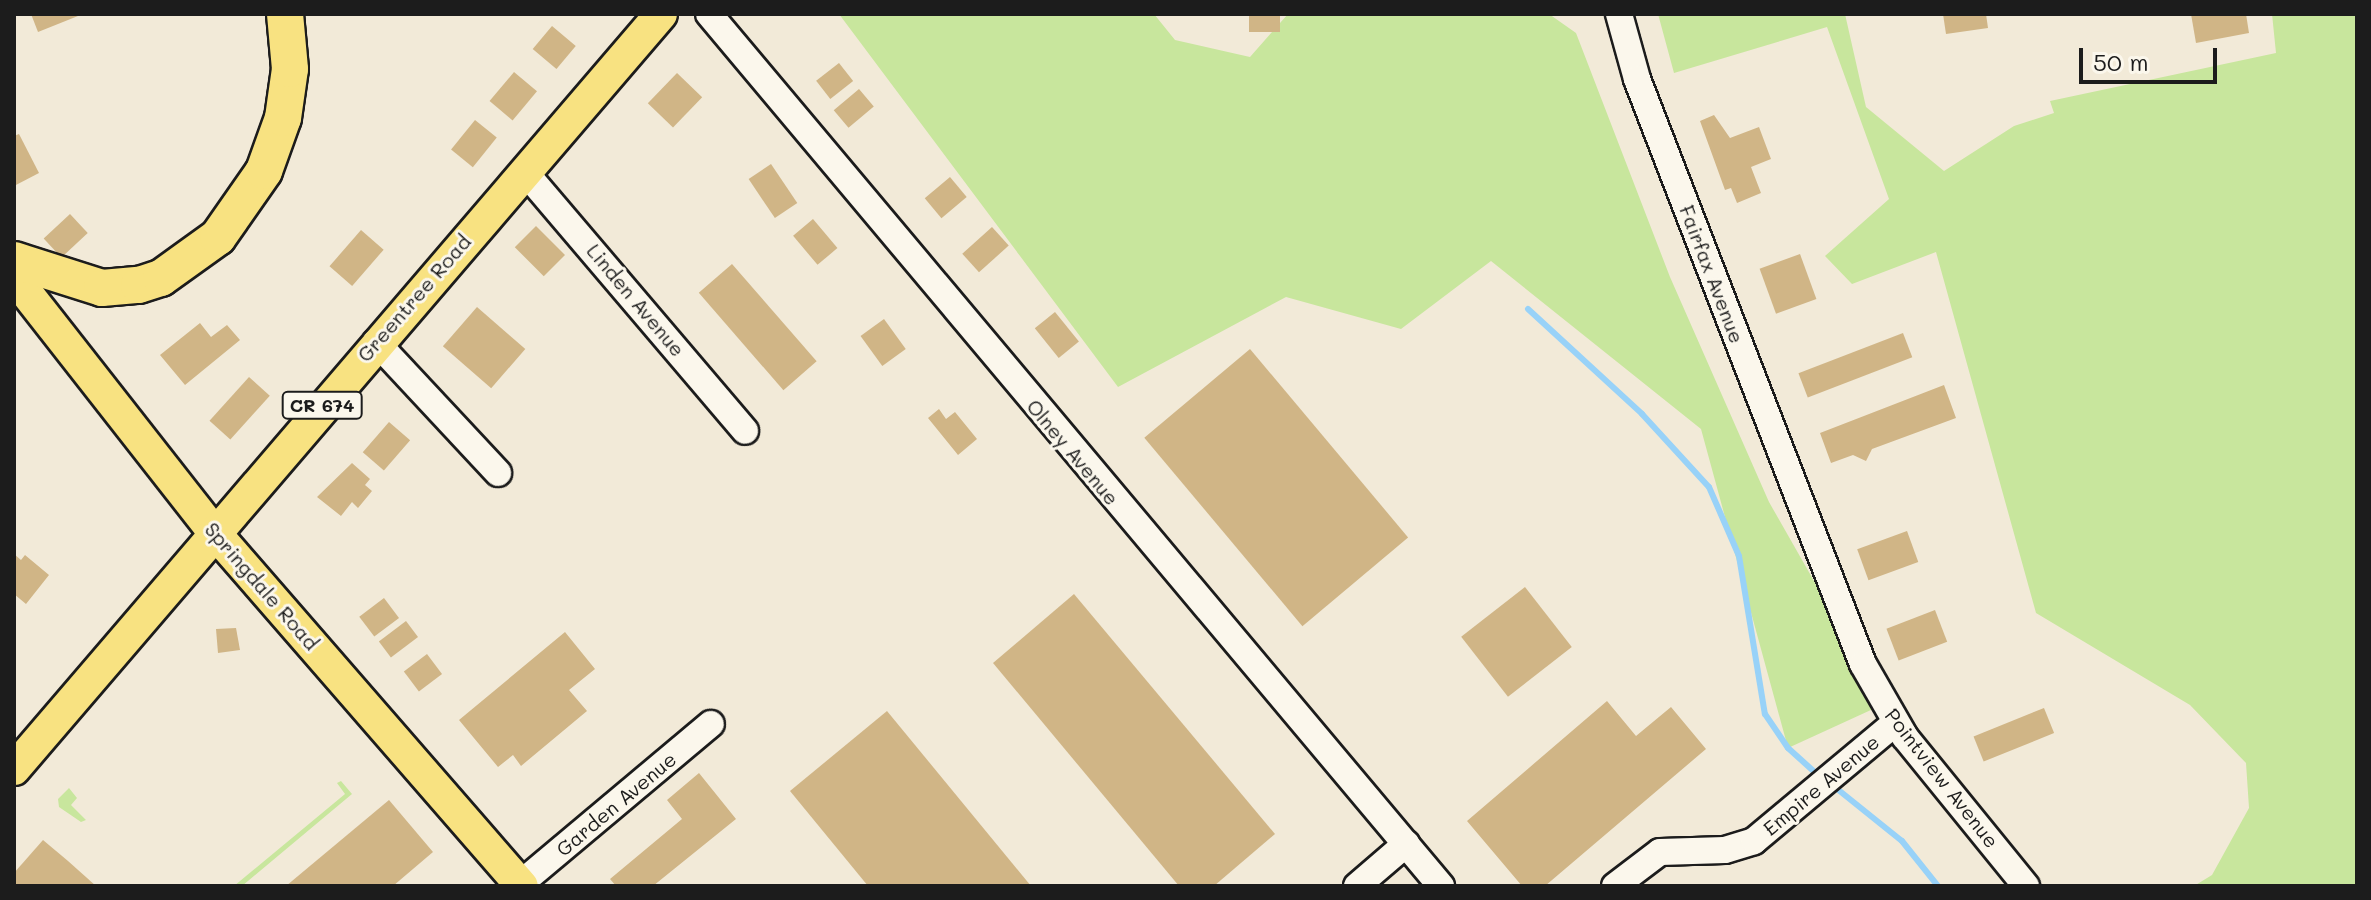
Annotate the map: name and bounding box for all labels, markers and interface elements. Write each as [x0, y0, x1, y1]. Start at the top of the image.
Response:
scale bar [2083, 32, 2221, 82]
text: 50 m [2093, 46, 2149, 77]
street label: Fairfax Avenue [1675, 202, 1749, 346]
street label: Greentree Road [352, 230, 476, 366]
street label: Linden Avenue [582, 239, 690, 361]
road number: CR 674 [280, 391, 364, 419]
street label: Olney Avenue [1022, 394, 1124, 510]
street label: Springdale Road [200, 517, 324, 655]
street label: Pointview Avenue [1880, 704, 2004, 852]
street label: Empire Avenue [1758, 730, 1884, 840]
street label: Garden Avenue [551, 747, 681, 861]

